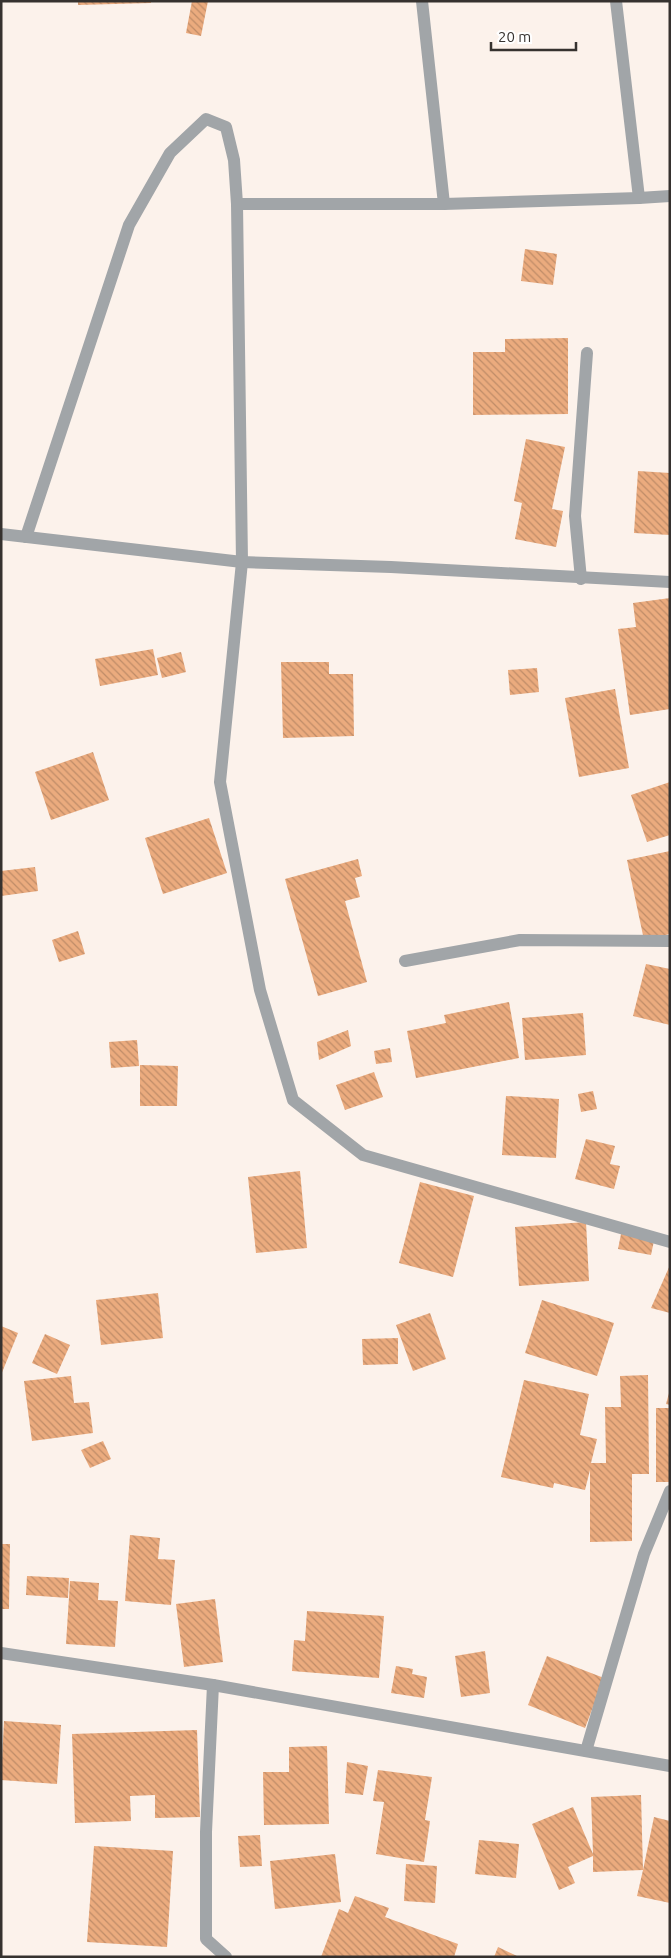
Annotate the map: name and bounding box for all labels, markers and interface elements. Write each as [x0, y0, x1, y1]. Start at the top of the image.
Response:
scale bar [491, 20, 576, 52]
text: 20 m [498, 28, 531, 45]

